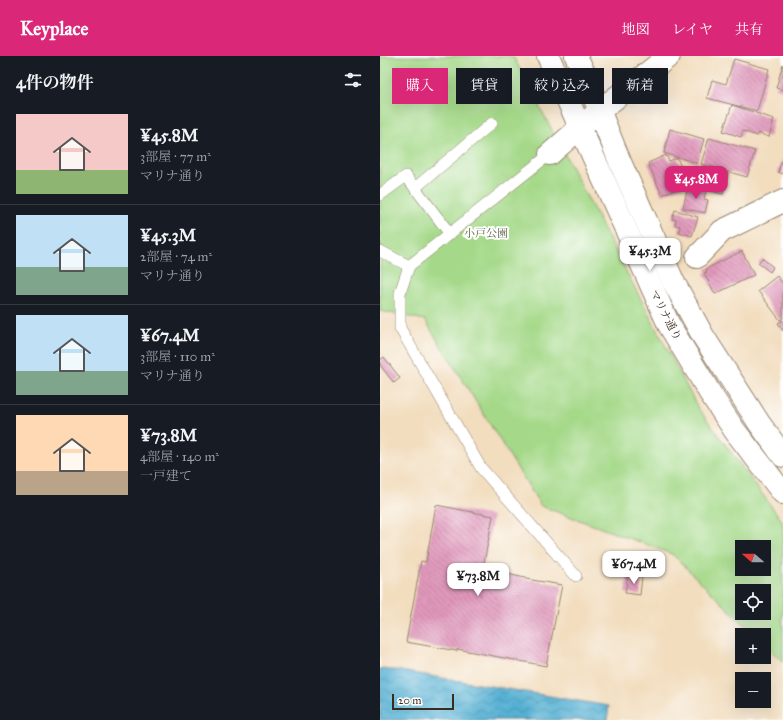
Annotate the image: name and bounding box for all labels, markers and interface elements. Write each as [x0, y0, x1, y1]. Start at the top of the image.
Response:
text: Keyplace [20, 17, 88, 40]
text: 地図 [622, 21, 650, 38]
text: レイヤ [672, 21, 713, 38]
text: 共有 [735, 21, 763, 38]
chip: 購入 [392, 68, 448, 104]
chip: 賃貸 [456, 68, 512, 104]
chip: 絞り込み [520, 68, 604, 104]
chip: 新着 [612, 68, 668, 104]
icon: filters [342, 69, 364, 91]
text: 4件の物件 [16, 72, 93, 93]
text: ¥45.8M [140, 125, 198, 146]
icon: home [48, 130, 96, 178]
text: 3部屋 · 77 m² [140, 149, 211, 165]
pin: ¥45.8M [663, 166, 729, 200]
text: マリナ通り [140, 168, 205, 184]
text: ¥45.8M [674, 171, 718, 187]
text: ¥45.3M [140, 225, 196, 246]
park label: 小戸公園 [464, 227, 508, 240]
icon: home [48, 231, 96, 279]
pin: ¥45.3M [617, 238, 683, 272]
text: ¥45.3M [629, 243, 671, 259]
text: 2部屋 · 74 m² [140, 249, 212, 265]
text: マリナ通り [140, 268, 205, 284]
street label: マリナ通り [647, 288, 684, 343]
text: ¥67.4M [140, 325, 199, 346]
icon: home [48, 331, 96, 379]
text: 3部屋 · 110 m² [140, 349, 215, 365]
text: マリナ通り [140, 368, 205, 384]
text: ¥73.8M [140, 425, 197, 446]
icon: home [48, 431, 96, 479]
text: 4部屋 · 140 m² [140, 449, 219, 465]
text: 一戸建て [140, 468, 192, 484]
north arrow [735, 540, 771, 576]
map controls [735, 540, 771, 708]
pin: ¥67.4M [601, 551, 667, 585]
text: ¥67.4M [611, 556, 657, 572]
pin: ¥73.8M [445, 563, 511, 597]
text: ¥73.8M [456, 568, 500, 584]
button: locate [735, 584, 771, 620]
button: + [735, 628, 771, 664]
button: − [735, 672, 771, 708]
scale bar [392, 692, 454, 711]
text: 20 m [398, 694, 421, 707]

